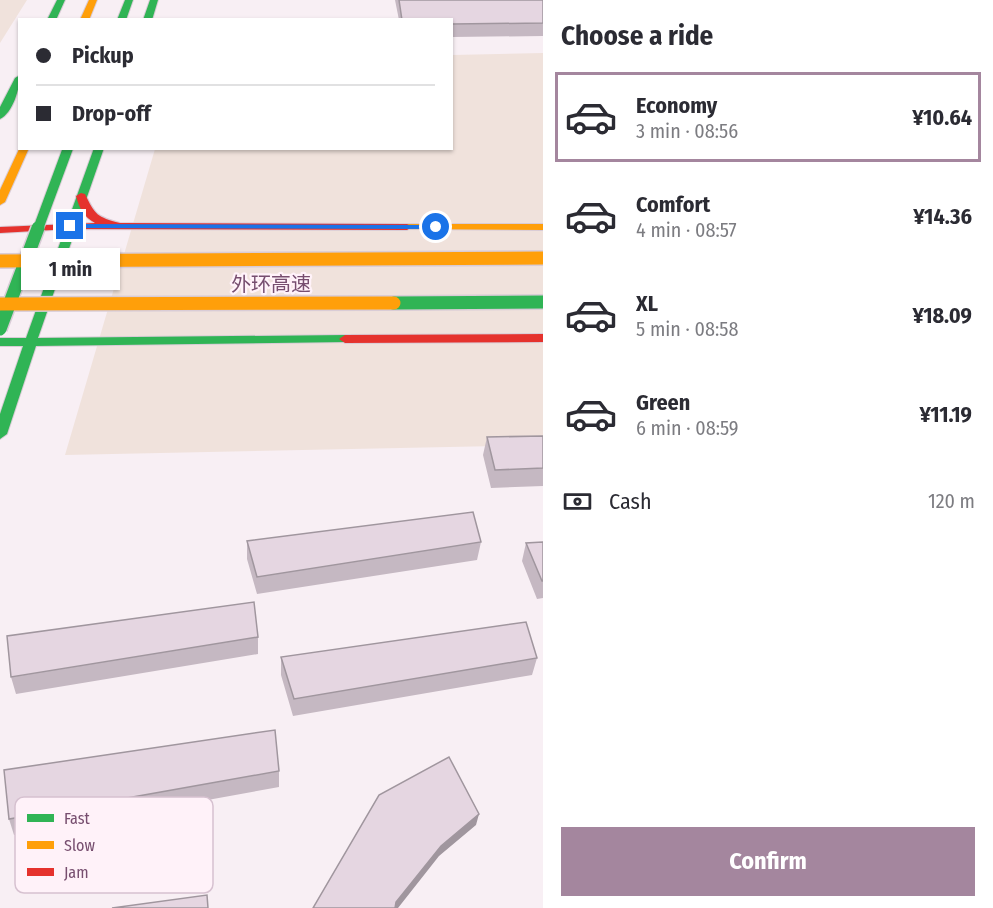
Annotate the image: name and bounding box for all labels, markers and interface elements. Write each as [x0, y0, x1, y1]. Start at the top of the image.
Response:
text: Choose a ride [561, 20, 713, 52]
text: Pickup [72, 42, 134, 69]
icon: car [564, 90, 618, 144]
text: Economy [636, 92, 717, 119]
text: Drop-off [72, 100, 151, 127]
text: ¥10.64 [912, 104, 972, 131]
text: 3 min · 08:56 [636, 119, 738, 143]
icon: car [564, 189, 618, 243]
text: Comfort [636, 191, 710, 218]
text: ¥14.36 [913, 203, 972, 230]
route end [56, 212, 83, 239]
route start [422, 213, 449, 240]
text: 4 min · 08:57 [636, 218, 737, 242]
callout: 1 min [20, 247, 119, 289]
text: 1 min [49, 257, 92, 281]
street label: 外环高速 [231, 272, 311, 296]
icon: car [564, 288, 618, 342]
text: XL [636, 290, 658, 317]
text: ¥18.09 [912, 302, 972, 329]
text: 5 min · 08:58 [636, 317, 738, 341]
icon: car [564, 387, 618, 441]
text: Green [636, 389, 690, 416]
text: ¥11.19 [920, 401, 972, 428]
text: 6 min · 08:59 [636, 416, 739, 440]
icon: cash [561, 485, 594, 518]
text: Cash [609, 488, 652, 515]
text: 120 m [928, 489, 975, 513]
legend [15, 797, 213, 893]
text: Fast [64, 809, 91, 828]
button: Confirm [561, 827, 975, 896]
text: Slow [64, 836, 95, 855]
text: Jam [64, 863, 89, 882]

